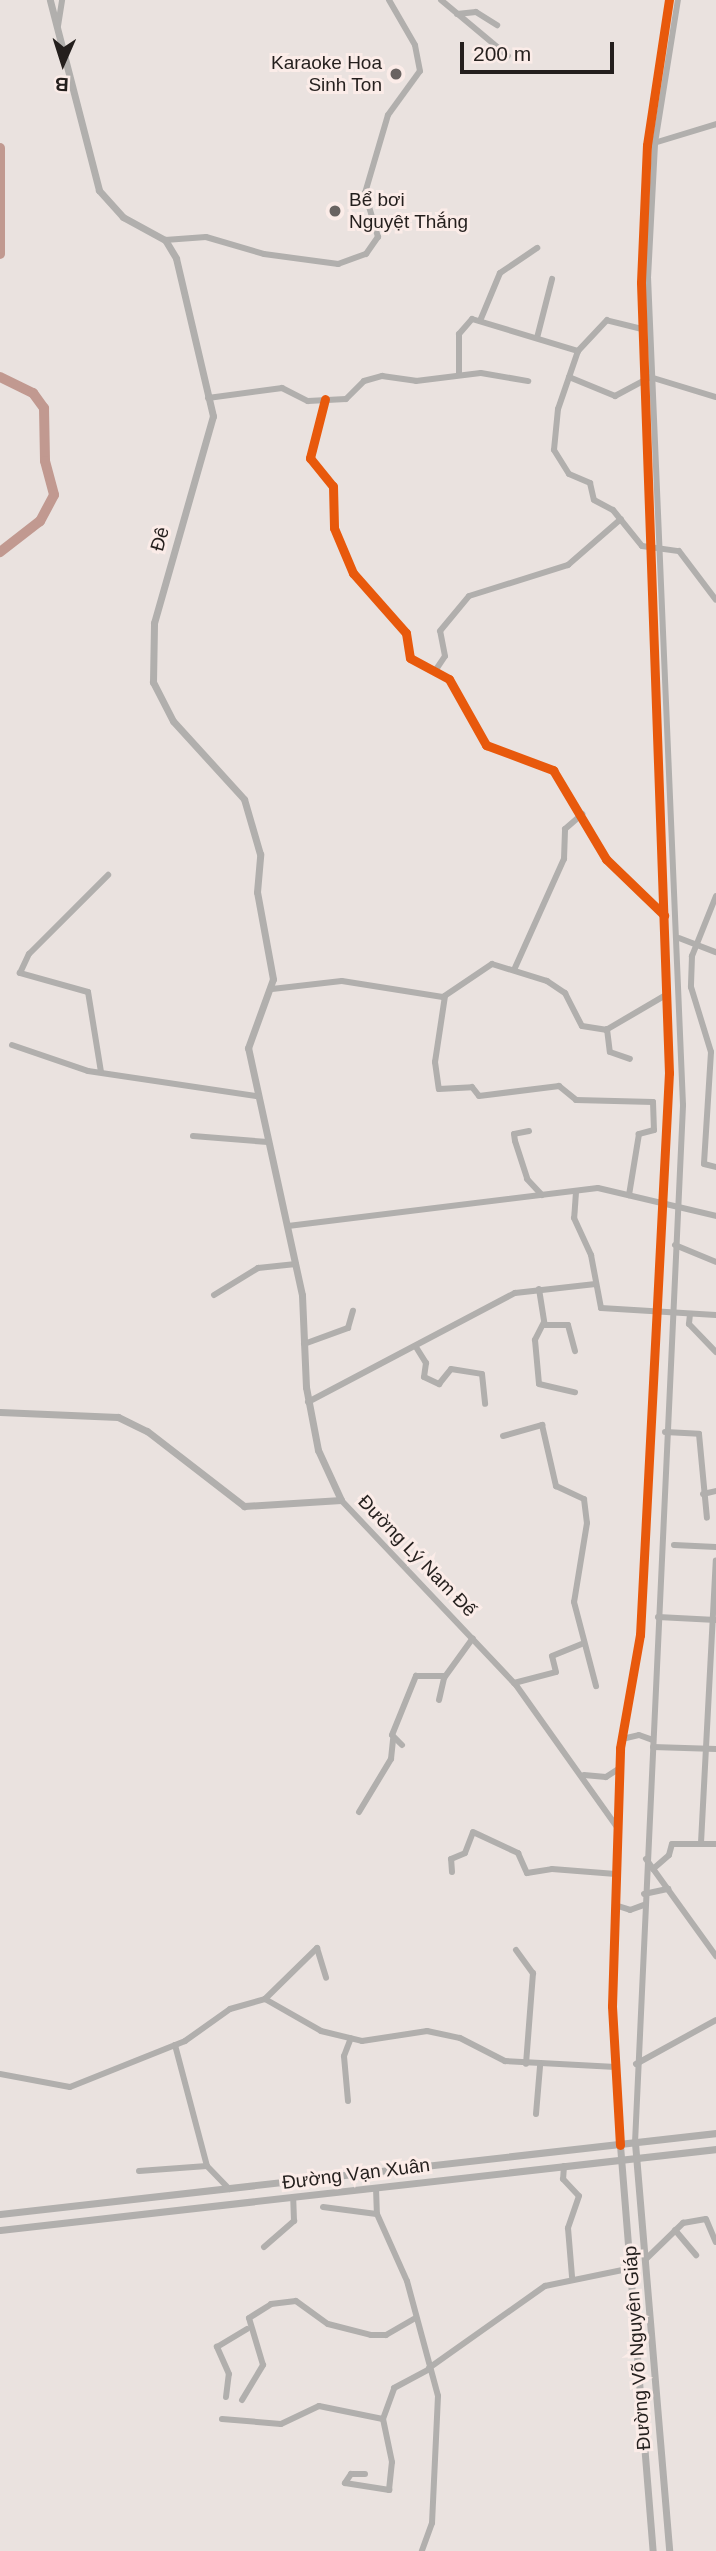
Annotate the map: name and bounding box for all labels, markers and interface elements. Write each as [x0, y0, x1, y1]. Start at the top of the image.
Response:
north arrow [28, 28, 98, 98]
scale bar [464, 28, 618, 72]
text: 200 m [473, 42, 531, 65]
place label: Karaoke Hoa Sinh Ton [271, 52, 382, 96]
marker: Karaoke Hoa Sinh Ton [388, 66, 404, 82]
text: B [54, 74, 69, 95]
place label: Bể bơi Nguyệt Thắng [349, 189, 468, 233]
marker: Bể bơi Nguyệt Thắng [327, 203, 343, 219]
street label: Đê [146, 524, 174, 554]
street label: Đường Lý Nam Đế [353, 1490, 481, 1622]
street label: Đường Vạn Xuân [281, 2154, 431, 2194]
street label: Đường Võ Nguyên Giáp [618, 2245, 656, 2451]

